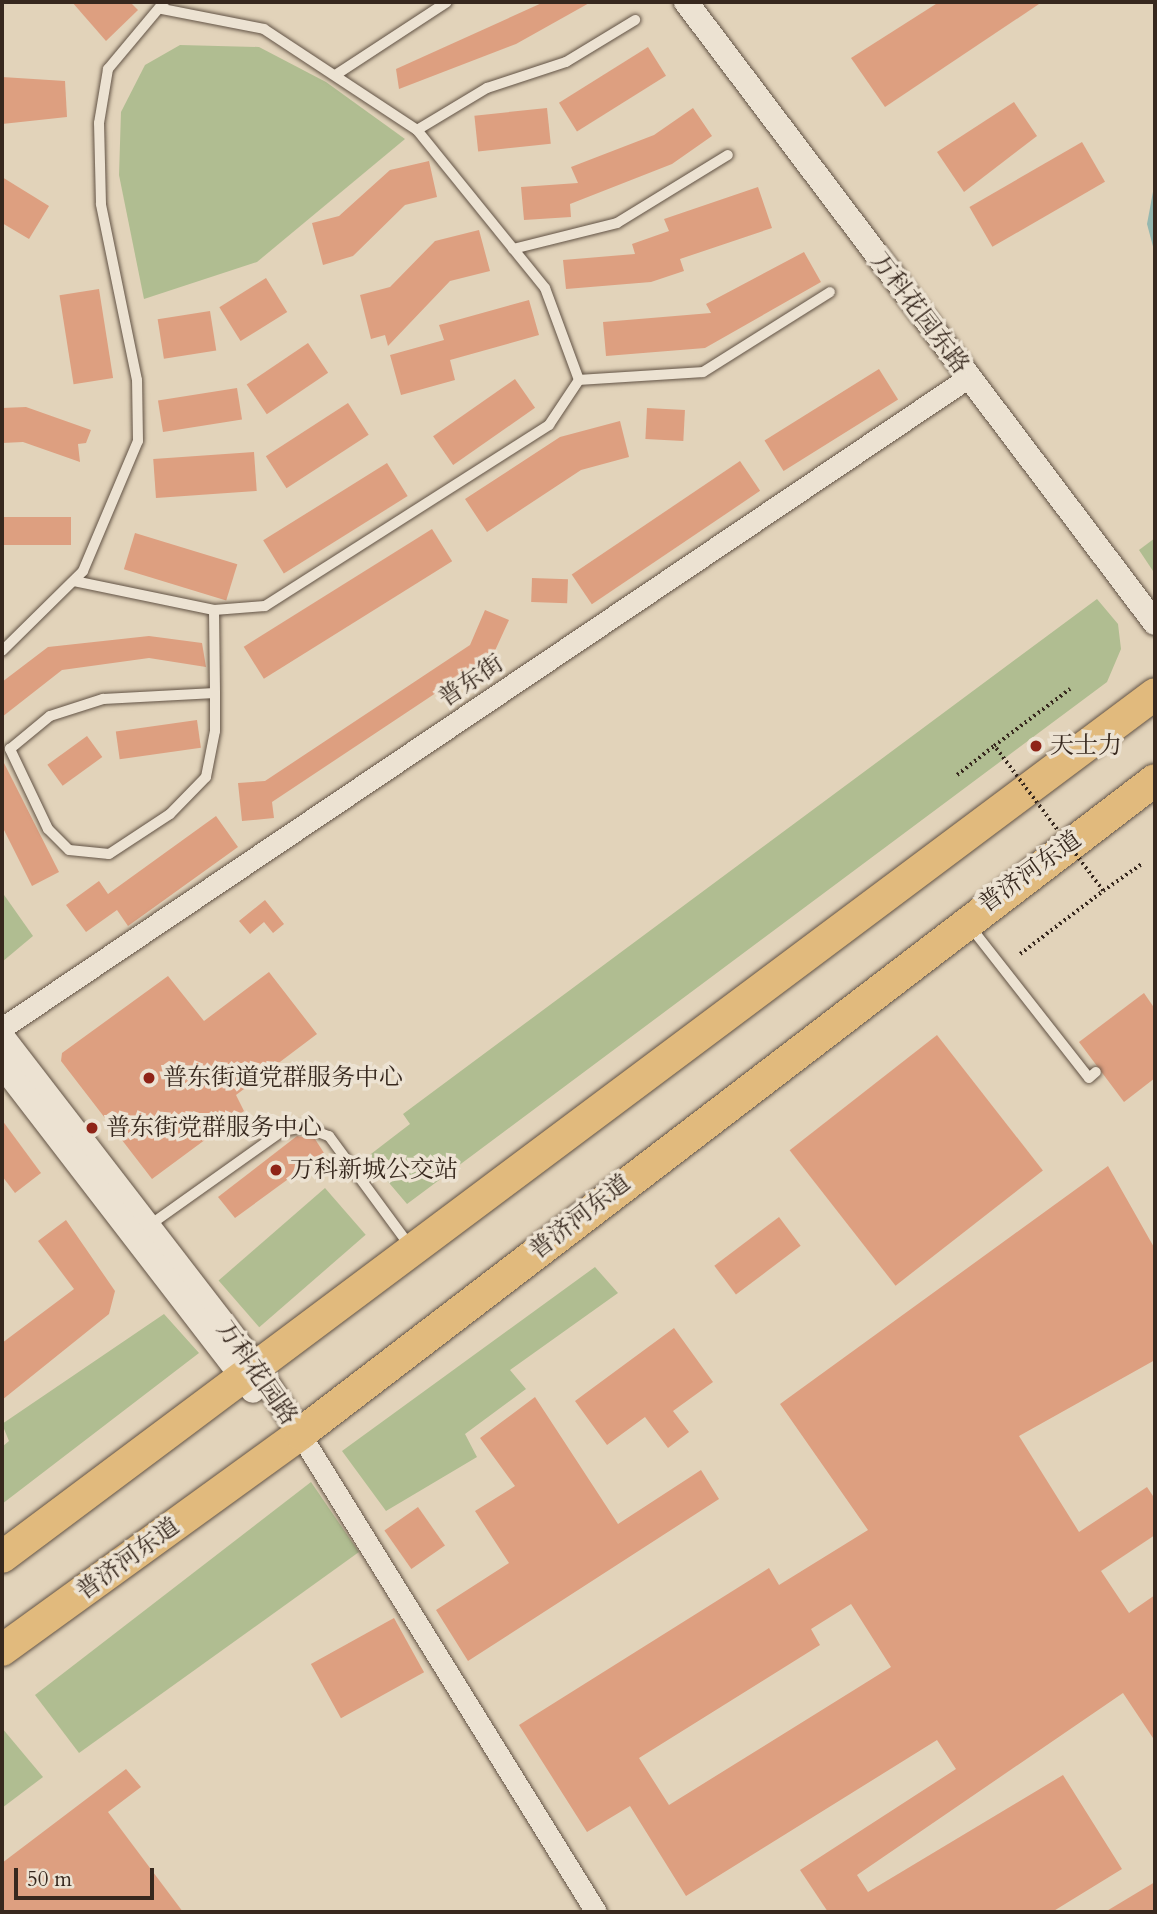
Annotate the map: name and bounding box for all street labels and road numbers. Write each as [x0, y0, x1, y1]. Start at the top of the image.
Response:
street label: 万科花园东路 [865, 247, 975, 379]
street label: 普东街 [433, 649, 509, 713]
street label: 普济河东道 [973, 825, 1087, 919]
street label: 普济河东道 [524, 1169, 636, 1265]
street label: 万科花园路 [211, 1316, 303, 1430]
street label: 普济河东道 [71, 1512, 185, 1606]

